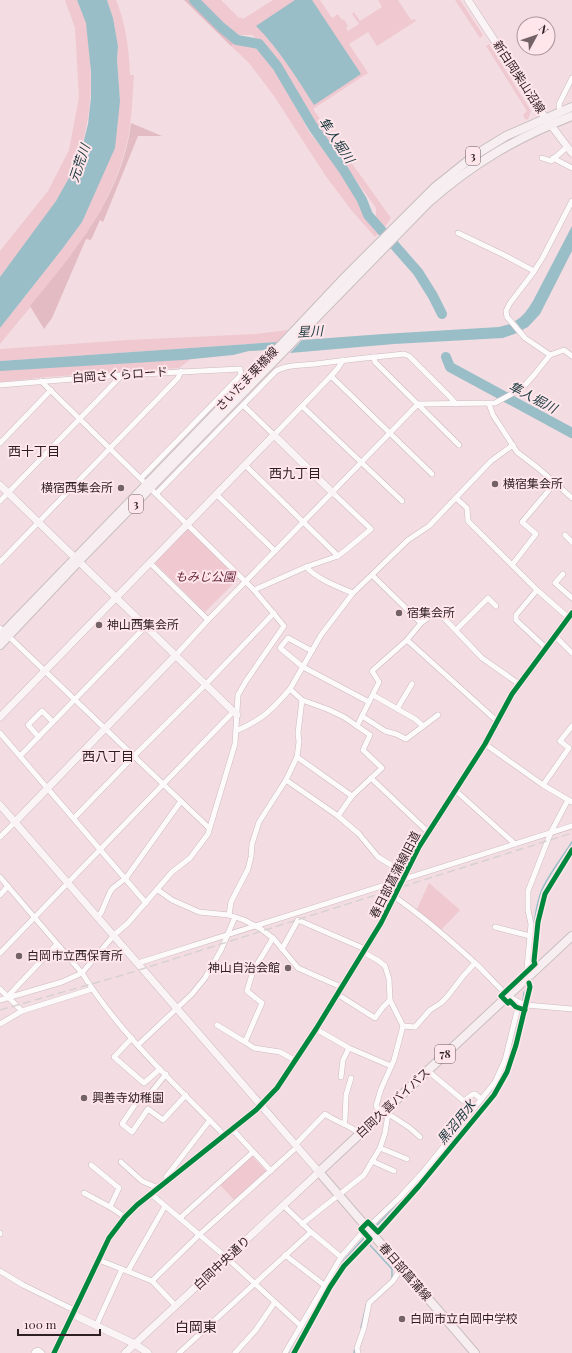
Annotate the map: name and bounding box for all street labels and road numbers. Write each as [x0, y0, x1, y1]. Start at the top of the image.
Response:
street label: 新白岡柴山沼線 [490, 37, 549, 116]
road number: 3 [466, 147, 480, 165]
street label: さいたま栗橋線 [211, 343, 281, 414]
street label: 白岡さくらロード [71, 363, 168, 385]
road number: 3 [129, 495, 143, 513]
street label: 春日部菖蒲線旧道 [365, 828, 423, 921]
road number: 78 [435, 1045, 455, 1063]
street label: 白岡久喜バイパス [352, 1064, 433, 1141]
street label: 白岡中央通り [190, 1232, 253, 1293]
street label: 春日部菖蒲線 [376, 1239, 435, 1304]

